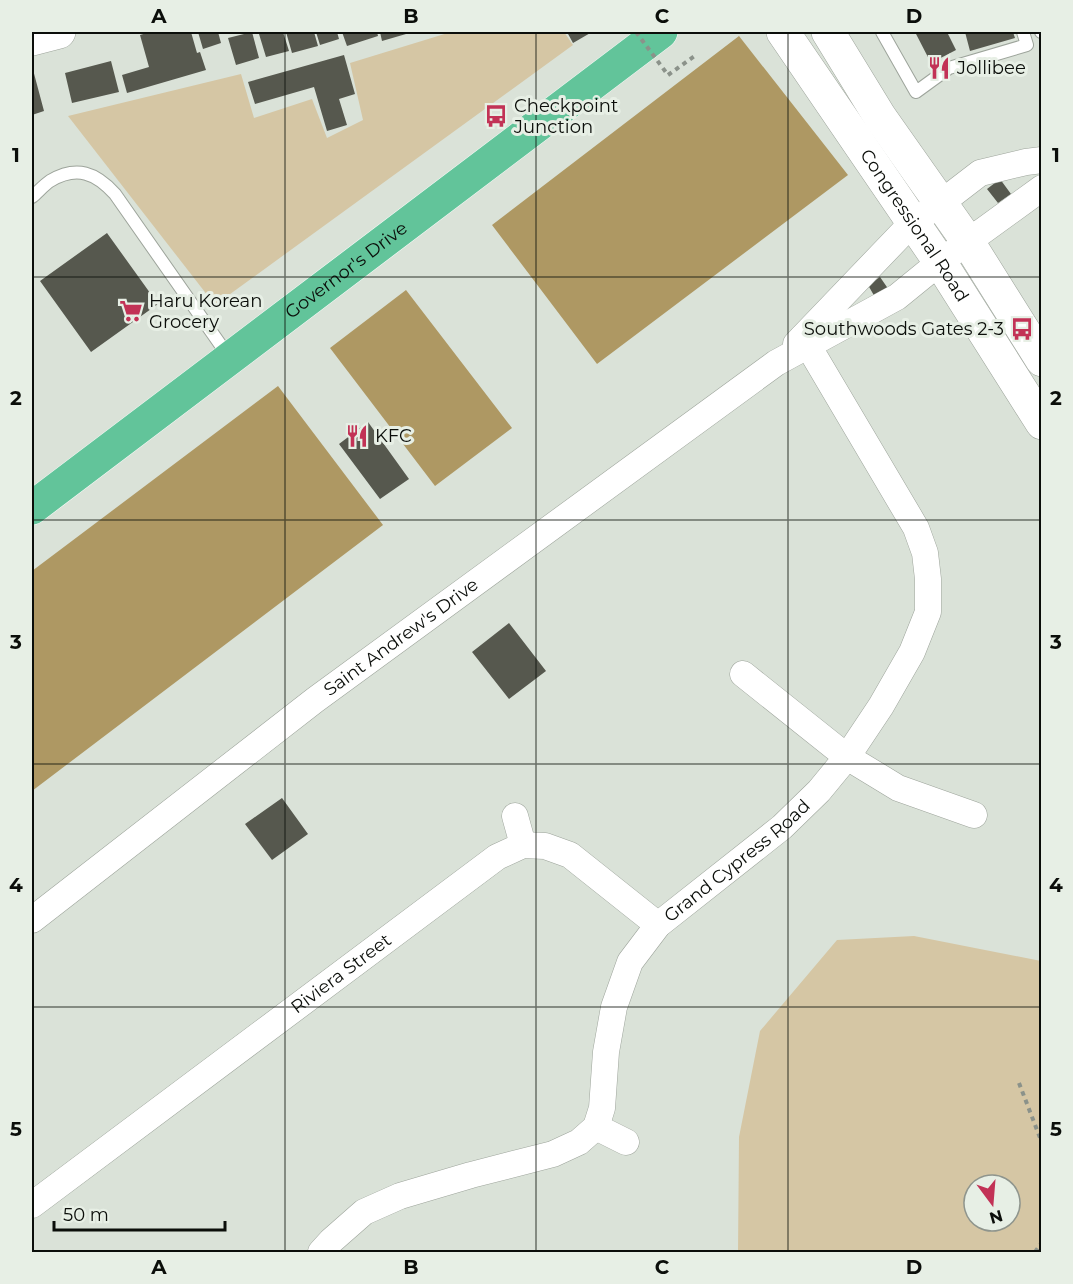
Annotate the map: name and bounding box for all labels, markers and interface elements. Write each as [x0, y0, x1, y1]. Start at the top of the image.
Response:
text: A [150, 4, 167, 28]
text: B [403, 4, 419, 28]
text: C [655, 4, 670, 28]
text: D [906, 4, 922, 28]
restaurant icon: Jollibee [926, 55, 952, 81]
place label: Jollibee [956, 57, 1026, 79]
place label: Checkpoint Junction [513, 95, 618, 138]
bus stop icon: Checkpoint Junction [483, 103, 509, 129]
text: 1 [12, 143, 20, 167]
text: 1 [1052, 143, 1060, 167]
street label: Congressional Road [855, 145, 973, 306]
street label: Governor's Drive [281, 217, 412, 324]
place label: Haru Korean Grocery [149, 290, 262, 333]
supermarket icon: Haru Korean Grocery [118, 298, 144, 324]
bus stop icon: Southwoods Gates 2-3 [1009, 316, 1035, 342]
place label: Southwoods Gates 2-3 [804, 318, 1004, 340]
text: 2 [10, 386, 22, 410]
text: 2 [1050, 386, 1062, 410]
restaurant icon: KFC [344, 423, 370, 449]
place label: KFC [375, 425, 412, 447]
street label: Saint Andrew's Drive [319, 573, 483, 701]
text: 3 [9, 630, 22, 654]
text: 3 [1049, 630, 1062, 654]
street label: Grand Cypress Road [660, 795, 815, 927]
text: 4 [9, 873, 23, 897]
text: 4 [1049, 873, 1063, 897]
street label: Riviera Street [287, 929, 396, 1018]
text: 5 [10, 1117, 22, 1141]
text: 5 [1050, 1117, 1062, 1141]
north arrow [962, 1173, 1022, 1233]
scale bar [54, 1194, 225, 1232]
text: 50 m [63, 1204, 109, 1226]
text: N [987, 1206, 1005, 1228]
text: A [150, 1255, 167, 1279]
text: B [403, 1255, 419, 1279]
text: C [655, 1255, 670, 1279]
text: D [906, 1255, 922, 1279]

